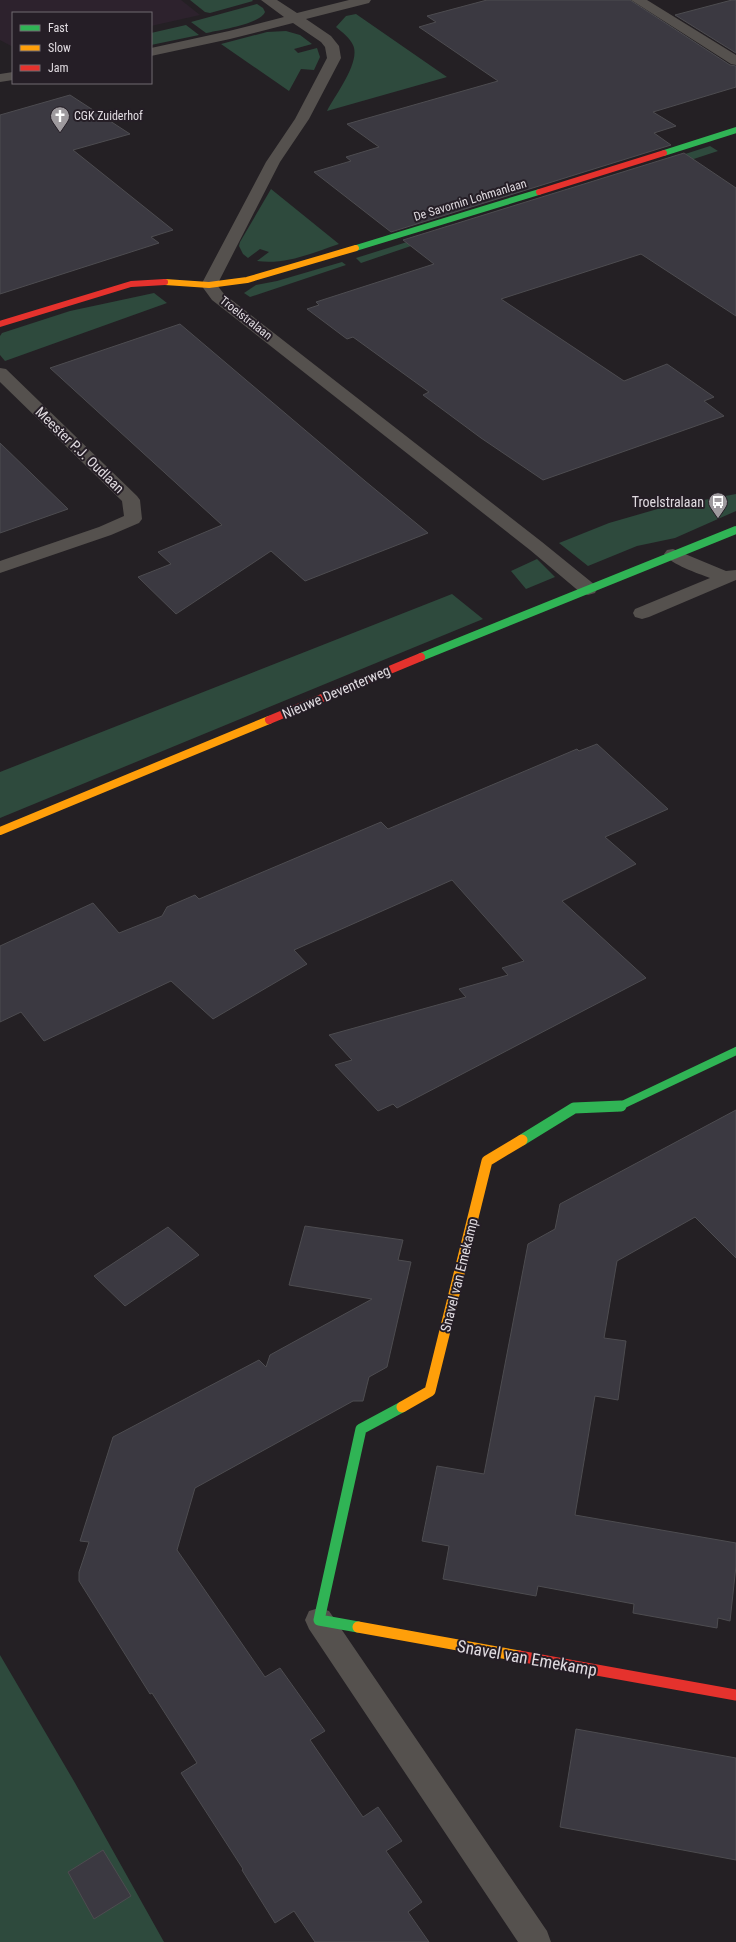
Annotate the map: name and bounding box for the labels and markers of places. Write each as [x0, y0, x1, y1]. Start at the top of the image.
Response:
church icon: CGK Zuiderhof [49, 105, 71, 133]
place label: CGK Zuiderhof [74, 109, 143, 123]
bus stop icon: Troelstralaan [707, 491, 729, 519]
place label: Troelstralaan [632, 494, 704, 510]

